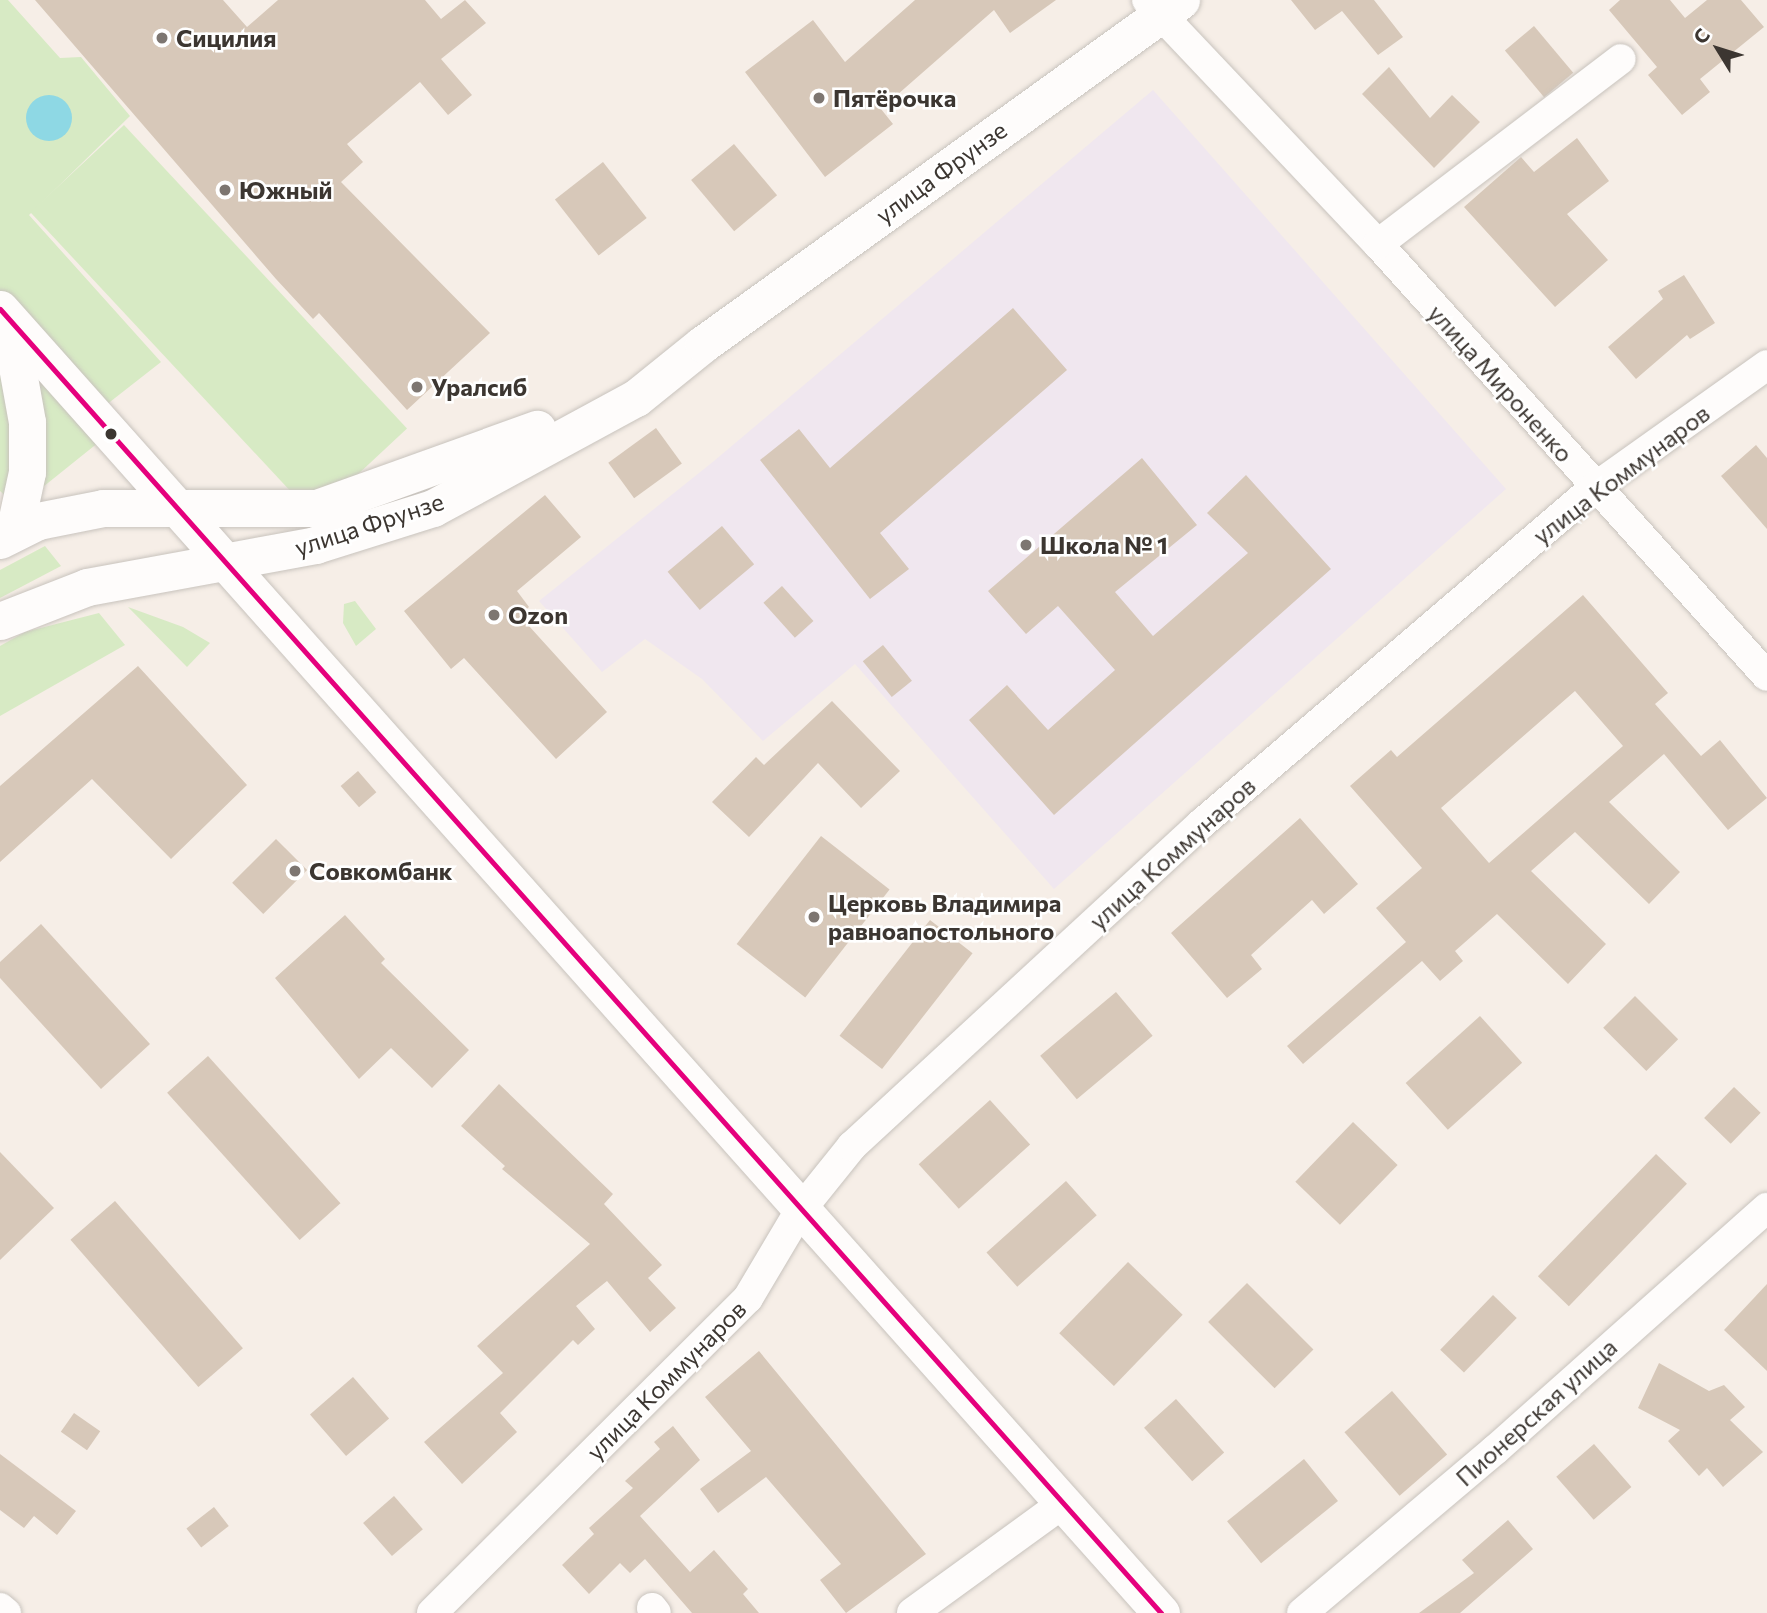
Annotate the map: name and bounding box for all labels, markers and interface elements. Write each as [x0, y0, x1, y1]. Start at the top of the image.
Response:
north arrow [1683, 14, 1753, 84]
place label: Сицилия [176, 24, 276, 52]
text: С [1688, 24, 1714, 48]
marker: Сицилия [154, 30, 170, 46]
place label: Пятёрочка [833, 84, 956, 112]
marker: Пятёрочка [811, 90, 827, 106]
street label: улица Фрунзе [870, 115, 1012, 229]
place label: Южный [239, 176, 332, 204]
marker: Южный [217, 182, 233, 198]
street label: улица Мироненко [1423, 298, 1579, 468]
place label: Уралсиб [431, 373, 527, 401]
marker: Уралсиб [409, 379, 425, 395]
street label: улица Коммунаров [1527, 398, 1715, 550]
unlabelled marker [104, 427, 118, 441]
street label: улица Фрунзе [291, 486, 447, 562]
place label: Школа № 1 [1040, 531, 1168, 559]
marker: Школа № 1 [1018, 537, 1034, 553]
place label: Ozon [508, 601, 568, 629]
marker: Ozon [486, 607, 502, 623]
street label: улица Коммунаров [1083, 771, 1261, 935]
place label: Совкомбанк [309, 857, 452, 885]
marker: Совкомбанк [287, 863, 303, 879]
place label: Церковь Владимира равноапостольного [828, 889, 1061, 945]
marker: Церковь Владимира равноапостольного [806, 909, 822, 925]
street label: улица Коммунаров [580, 1294, 752, 1466]
street label: Пионерская улица [1450, 1332, 1622, 1492]

